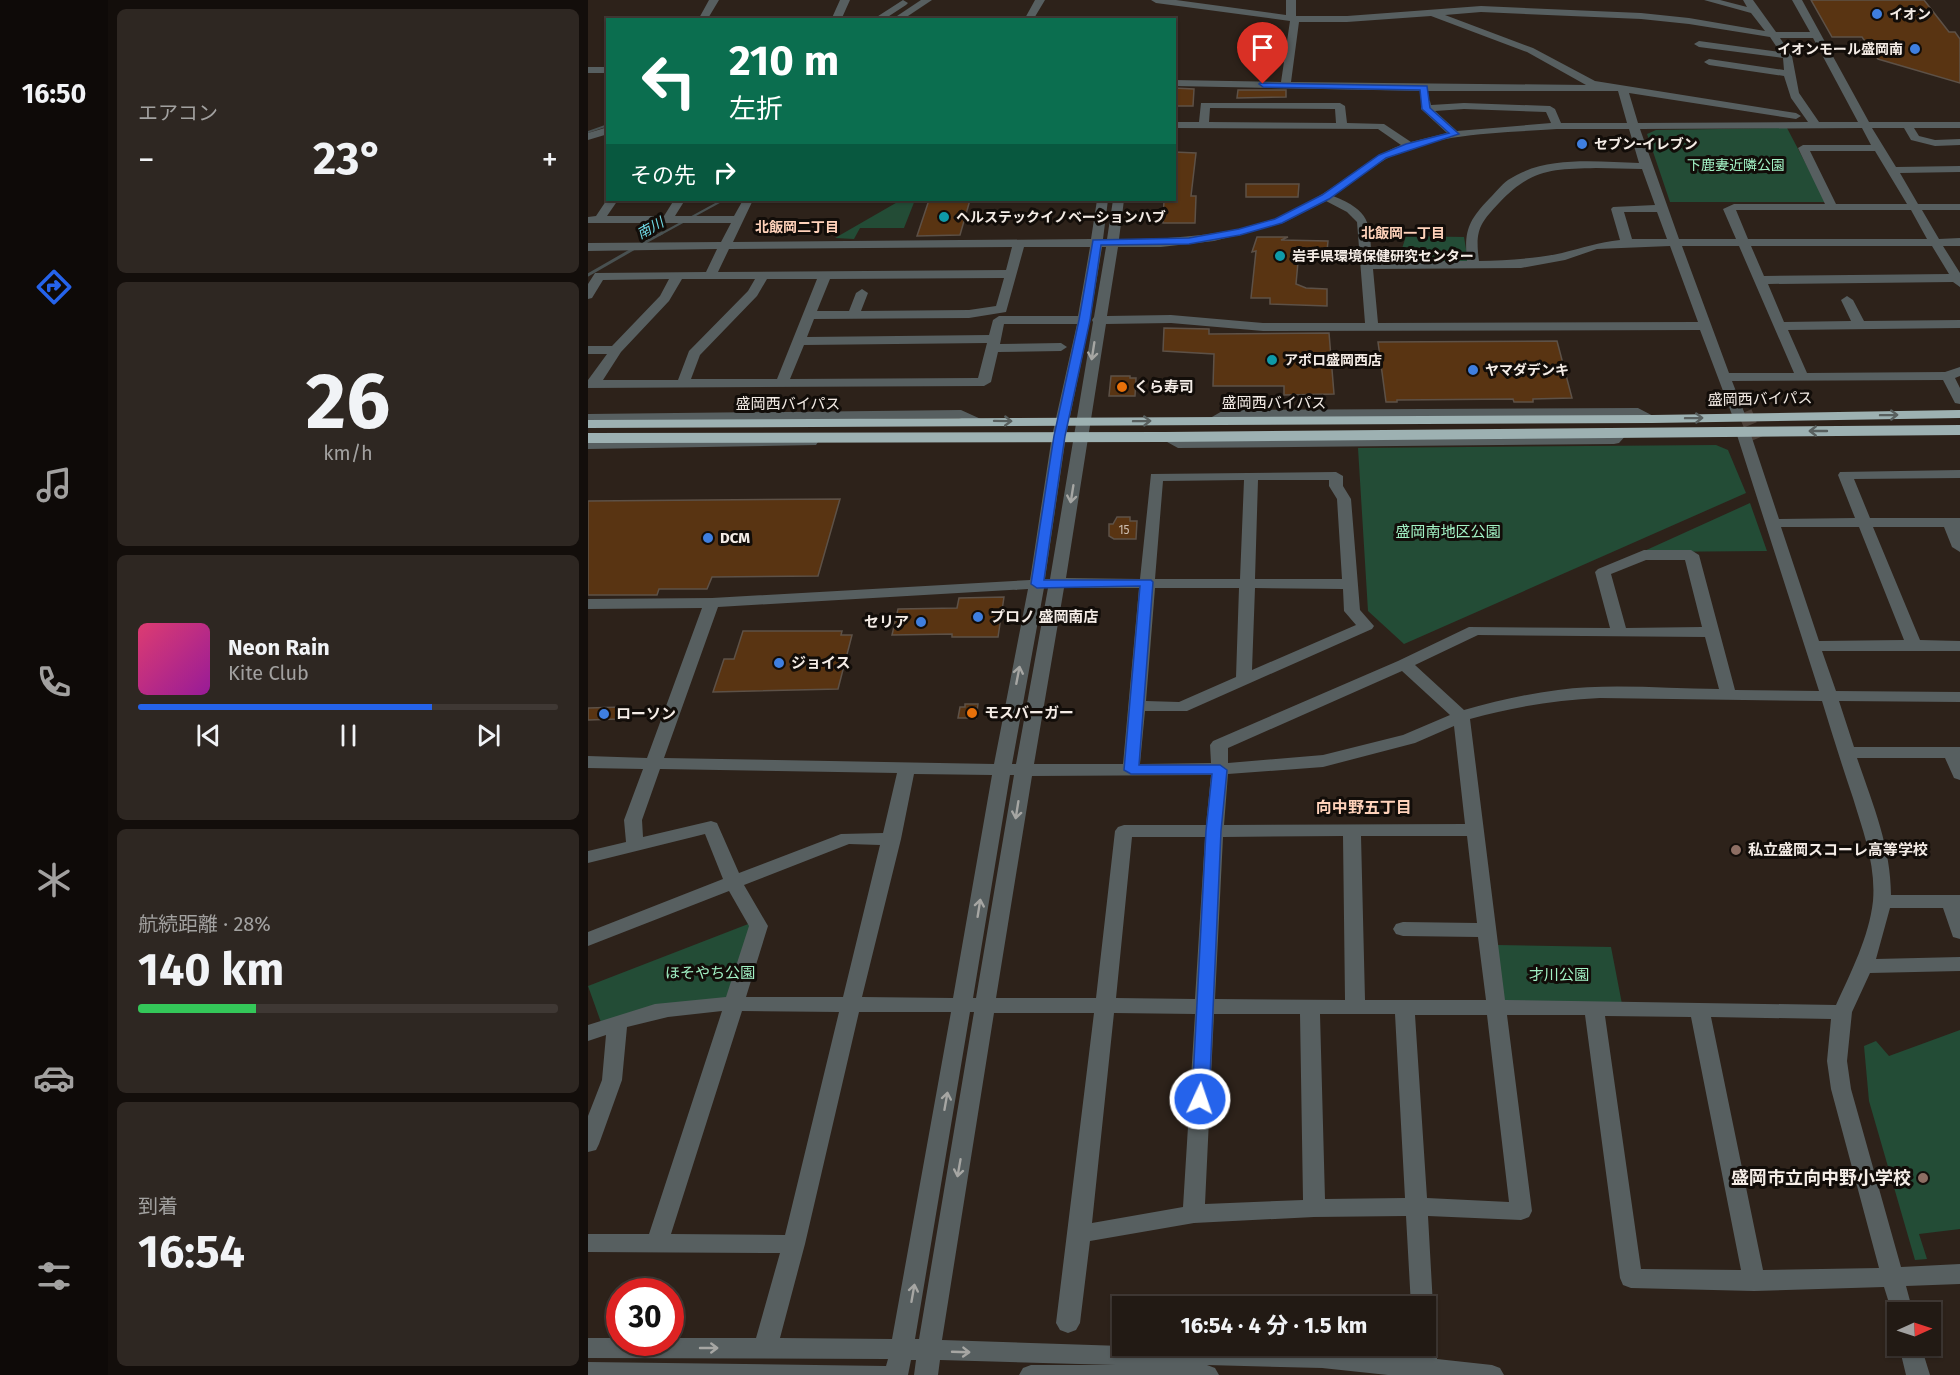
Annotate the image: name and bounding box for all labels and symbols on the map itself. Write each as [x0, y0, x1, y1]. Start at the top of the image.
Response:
place label: イオン [1889, 6, 1931, 23]
marker: イオン [1870, 7, 1884, 21]
pin [1237, 22, 1288, 84]
place label: イオンモール盛岡南 [1777, 41, 1903, 58]
marker: イオンモール盛岡南 [1908, 42, 1922, 56]
place label: セブン-イレブン [1594, 136, 1698, 153]
marker: セブン-イレブン [1575, 137, 1589, 151]
park label: 下鹿妻近隣公園 [1687, 157, 1785, 174]
place label: ヘルステックイノベーションハブ [956, 209, 1166, 226]
marker: ヘルステックイノベーションハブ [937, 210, 951, 224]
water label: 南川 [634, 213, 668, 243]
district label: 北飯岡二丁目 [755, 219, 839, 236]
district label: 北飯岡一丁目 [1361, 225, 1445, 242]
place label: 岩手県環境保健研究センター [1292, 248, 1474, 265]
marker: 岩手県環境保健研究センター [1273, 249, 1287, 263]
one-way arrow [1088, 341, 1099, 361]
place label: アポロ盛岡西店 [1284, 352, 1382, 369]
marker: アポロ盛岡西店 [1265, 353, 1279, 367]
place label: ヤマダデンキ [1485, 362, 1569, 379]
marker: ヤマダデンキ [1466, 363, 1480, 377]
place label: くら寿司 [1134, 378, 1194, 396]
marker: くら寿司 [1115, 380, 1129, 394]
street label: 盛岡西バイパス [1707, 389, 1813, 409]
street label: 盛岡西バイパス [1222, 394, 1326, 412]
street label: 盛岡西バイパス [736, 395, 840, 413]
one-way arrow [1878, 409, 1898, 421]
one-way arrow [1683, 412, 1703, 424]
one-way arrow [993, 415, 1013, 427]
one-way arrow [1131, 416, 1151, 427]
one-way arrow [1808, 425, 1828, 437]
one-way arrow [1067, 483, 1078, 503]
house number: 15 [1118, 523, 1130, 537]
park label: 盛岡南地区公園 [1395, 523, 1501, 541]
place label: DCM [720, 529, 750, 547]
marker: DCM [701, 531, 715, 545]
place label: プロノ 盛岡南店 [990, 608, 1099, 626]
marker: プロノ 盛岡南店 [971, 610, 985, 624]
place label: セリア [864, 613, 909, 631]
marker: セリア [914, 615, 928, 629]
place label: ジョイス [791, 654, 851, 672]
marker: ジョイス [772, 656, 786, 670]
one-way arrow [1013, 666, 1024, 685]
place label: モスバーガー [984, 704, 1074, 722]
place label: ローソン [616, 705, 676, 723]
marker: モスバーガー [965, 706, 979, 720]
marker: ローソン [597, 707, 611, 721]
district label: 向中野五丁目 [1316, 798, 1412, 817]
one-way arrow [1012, 800, 1023, 819]
place label: 私立盛岡スコーレ高等学校 [1748, 841, 1928, 859]
marker: 私立盛岡スコーレ高等学校 [1729, 843, 1743, 857]
one-way arrow [973, 899, 984, 919]
park label: ほそやち公園 [665, 964, 755, 982]
park label: 才川公園 [1529, 966, 1589, 984]
position arrow [1168, 1067, 1232, 1131]
one-way arrow [941, 1091, 952, 1111]
one-way arrow [953, 1158, 964, 1178]
place label: 盛岡市立向中野小学校 [1731, 1167, 1911, 1189]
marker: 盛岡市立向中野小学校 [1916, 1171, 1930, 1185]
speed limit sign: 30 [606, 1278, 684, 1356]
one-way arrow [908, 1284, 919, 1303]
north arrow [1887, 1302, 1941, 1356]
one-way arrow [699, 1342, 719, 1354]
one-way arrow [951, 1346, 971, 1357]

